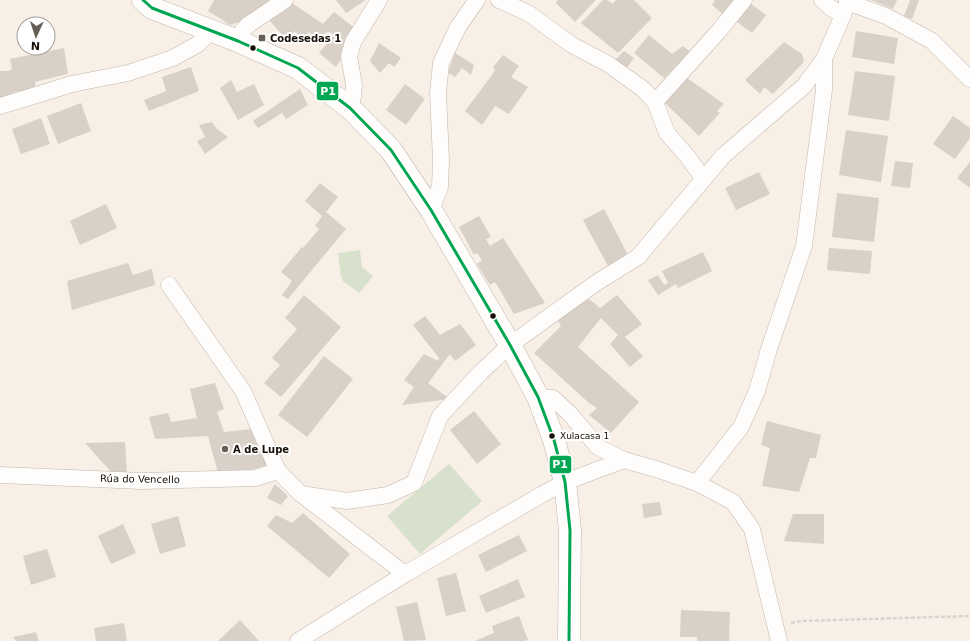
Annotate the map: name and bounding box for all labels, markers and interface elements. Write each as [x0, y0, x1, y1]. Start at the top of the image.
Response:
north arrow [16, 16, 56, 56]
marker: Codesedas 1 [257, 33, 267, 43]
place label: Codesedas 1 [270, 33, 341, 44]
text: N [31, 39, 40, 52]
unlabelled marker [248, 43, 258, 53]
line badge: P1 [316, 81, 339, 101]
text: P1 [320, 85, 336, 98]
unlabelled marker [488, 311, 498, 321]
marker: Xulacasa 1 [547, 431, 557, 441]
place label: Xulacasa 1 [560, 431, 609, 441]
marker: A de Lupe [220, 444, 230, 454]
place label: A de Lupe [233, 444, 289, 455]
line badge: P1 [549, 455, 572, 474]
text: P1 [552, 458, 568, 471]
street label: Rúa do Vencello [100, 473, 180, 485]

